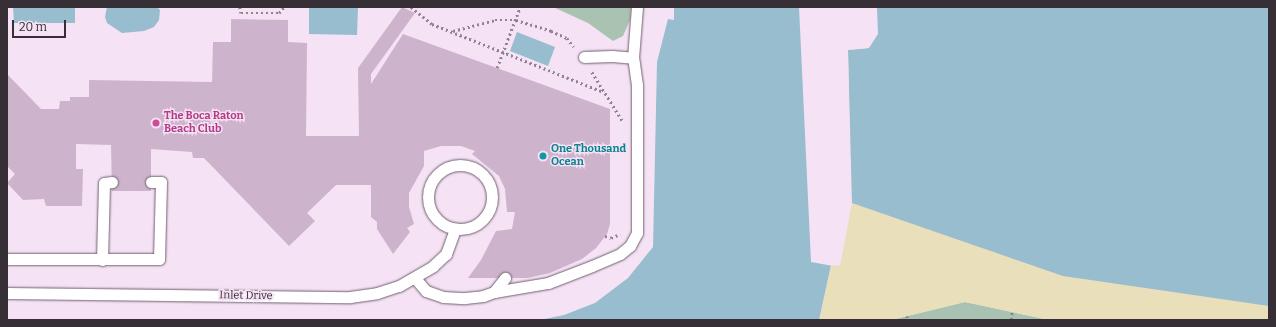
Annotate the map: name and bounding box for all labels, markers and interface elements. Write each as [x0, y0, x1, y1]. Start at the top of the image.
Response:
scale bar [14, 12, 68, 38]
text: 20 m [19, 20, 47, 34]
place label: The Boca Raton Beach Club [164, 110, 244, 136]
marker: The Boca Raton Beach Club [151, 118, 161, 128]
place label: One Thousand Ocean [551, 143, 626, 169]
marker: One Thousand Ocean [538, 151, 548, 161]
street label: Inlet Drive [219, 289, 273, 303]

